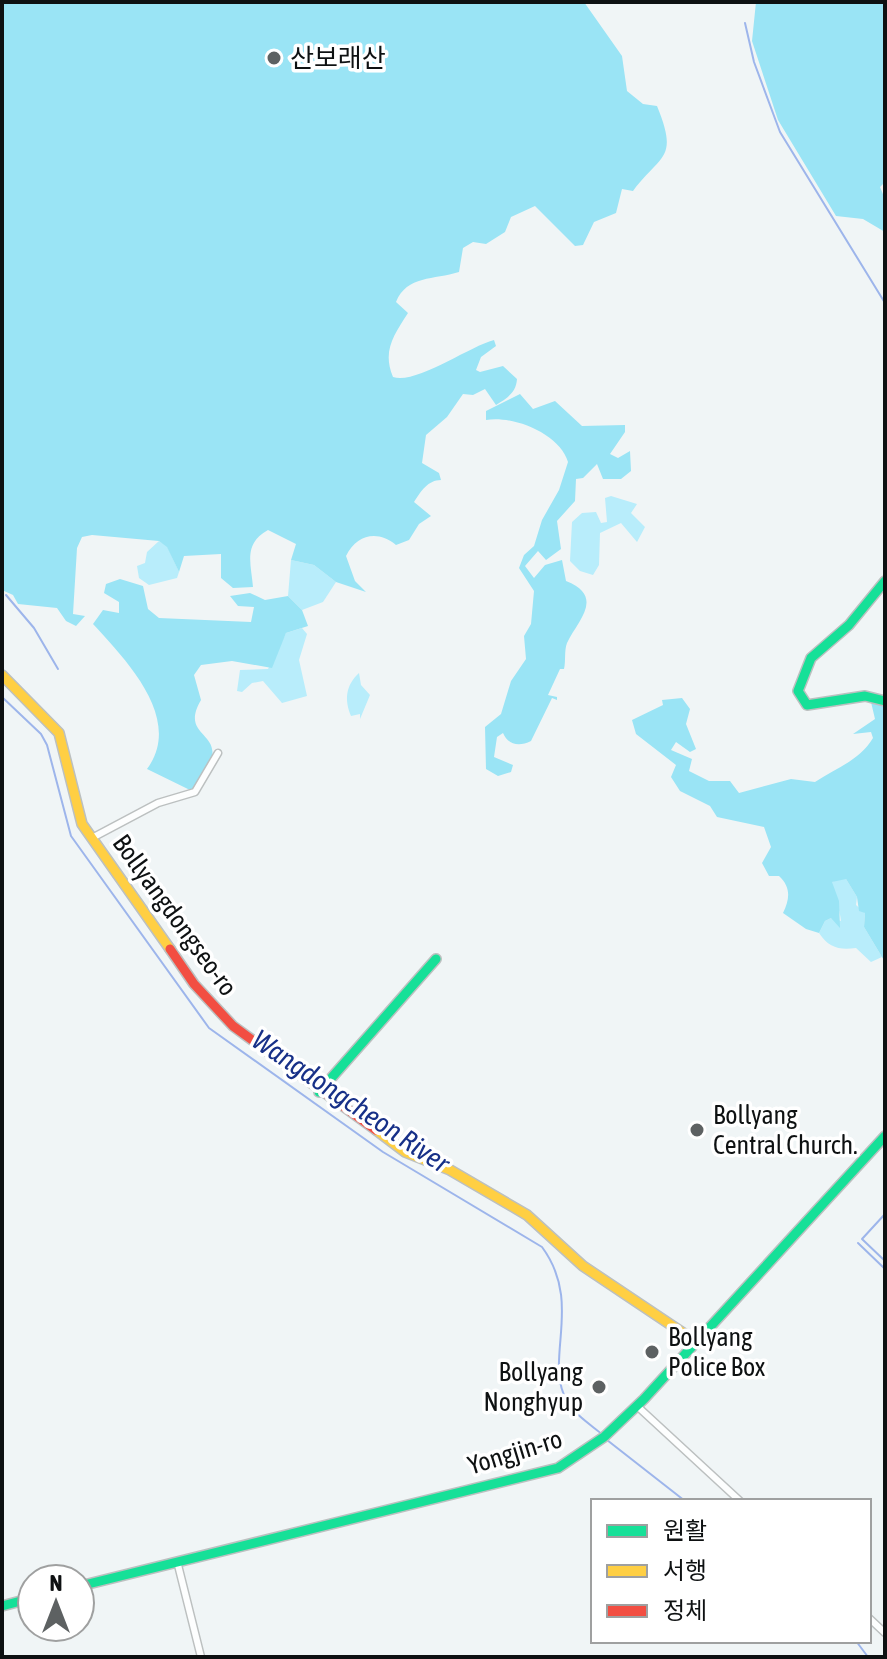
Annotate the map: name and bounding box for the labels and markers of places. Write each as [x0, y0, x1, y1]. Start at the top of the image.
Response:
place label: 산보래산 [290, 43, 386, 73]
marker: 산보래산 [265, 49, 283, 67]
place label: Bollyang Central Church. [713, 1100, 858, 1160]
marker: Bollyang Central Church. [688, 1121, 706, 1139]
place label: Bollyang Police Box [668, 1322, 766, 1382]
marker: Bollyang Police Box [643, 1343, 661, 1361]
place label: Bollyang Nonghyup [483, 1357, 584, 1417]
marker: Bollyang Nonghyup [590, 1378, 608, 1396]

